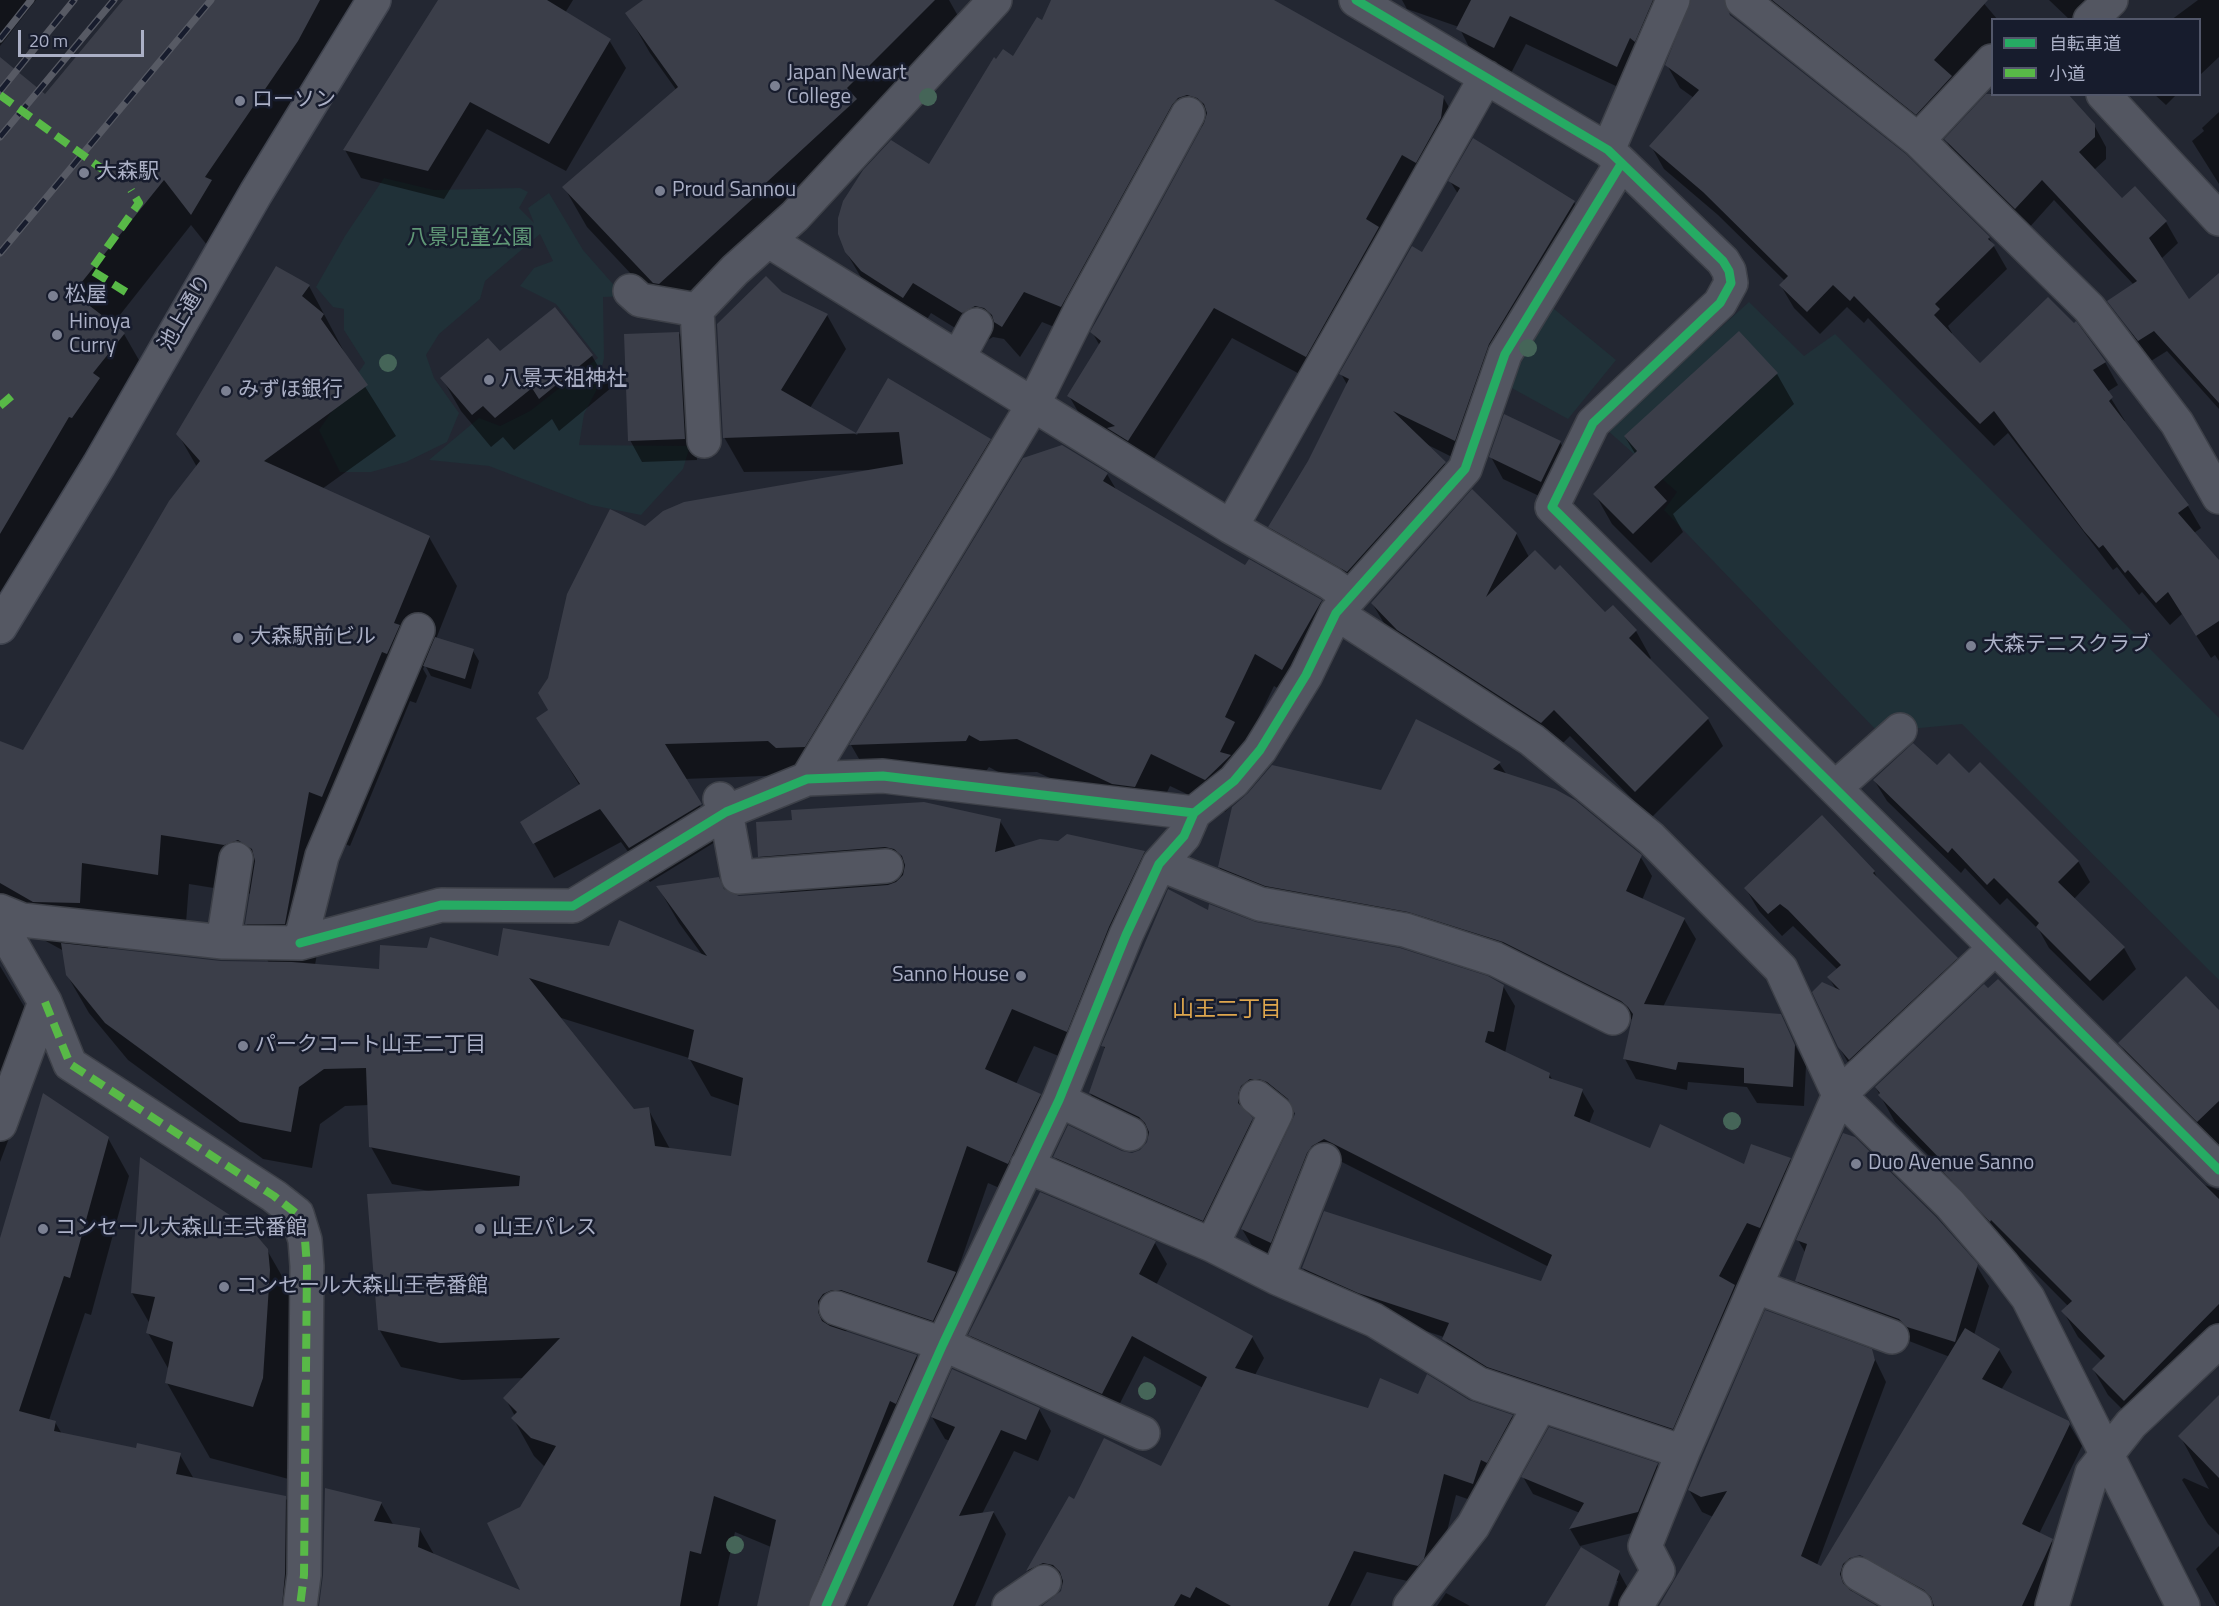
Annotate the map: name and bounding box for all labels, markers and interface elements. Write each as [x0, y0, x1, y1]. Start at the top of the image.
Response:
scale bar [21, 18, 147, 56]
legend [1991, 18, 2201, 96]
text: 20 m [29, 27, 68, 54]
text: 自転車道 [2049, 30, 2121, 57]
text: 小道 [2049, 60, 2085, 87]
place label: Japan Newart College [787, 61, 907, 111]
marker: Japan Newart College [768, 79, 782, 93]
place label: ローソン [252, 88, 336, 114]
marker: ローソン [233, 94, 247, 108]
place label: 大森駅 [96, 160, 159, 186]
marker: 大森駅 [77, 166, 91, 180]
place label: Proud Sannou [672, 178, 796, 204]
marker: Proud Sannou [653, 184, 667, 198]
park label: 八景児童公園 [407, 226, 533, 252]
street label: 池上通り [154, 270, 218, 356]
place label: 松屋 [65, 283, 107, 309]
marker: 松屋 [46, 289, 60, 303]
place label: Hinoya Curry [69, 310, 130, 360]
marker: Hinoya Curry [50, 328, 64, 342]
place label: 八景天祖神社 [501, 367, 627, 393]
marker: 八景天祖神社 [482, 373, 496, 387]
place label: みずほ銀行 [238, 378, 343, 404]
marker: みずほ銀行 [219, 384, 233, 398]
place label: 大森駅前ビル [250, 625, 376, 651]
marker: 大森駅前ビル [231, 631, 245, 645]
place label: 大森テニスクラブ [1983, 633, 2151, 659]
marker: 大森テニスクラブ [1964, 639, 1978, 653]
place label: Sanno House [892, 963, 1009, 989]
marker: Sanno House [1014, 969, 1028, 983]
district label: 山王二丁目 [1172, 998, 1282, 1024]
place label: パークコート山王二丁目 [255, 1033, 486, 1059]
marker: パークコート山王二丁目 [236, 1039, 250, 1053]
place label: Duo Avenue Sanno [1868, 1151, 2034, 1177]
marker: Duo Avenue Sanno [1849, 1157, 1863, 1171]
place label: コンセール大森山王弐番館 [55, 1216, 307, 1242]
place label: 山王パレス [492, 1216, 597, 1242]
marker: コンセール大森山王弐番館 [36, 1222, 50, 1236]
marker: 山王パレス [473, 1222, 487, 1236]
place label: コンセール大森山王壱番館 [236, 1274, 488, 1300]
marker: コンセール大森山王壱番館 [217, 1280, 231, 1294]

